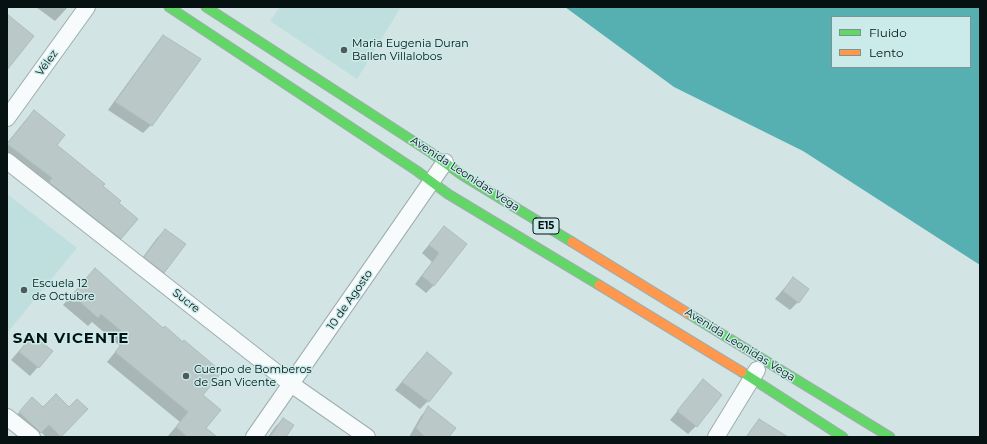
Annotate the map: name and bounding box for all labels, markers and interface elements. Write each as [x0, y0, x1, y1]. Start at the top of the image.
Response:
legend [831, 16, 971, 68]
text: Fluido [869, 25, 907, 40]
place label: Maria Eugenia Duran Ballen Villalobos [352, 37, 469, 63]
marker: Maria Eugenia Duran Ballen Villalobos [339, 45, 349, 55]
text: Lento [869, 45, 904, 60]
street label: Vélez [33, 47, 61, 79]
street label: Avenida Leonidas Vega [408, 134, 522, 214]
road number: E15 [533, 218, 559, 234]
street label: 10 de Agosto [325, 268, 375, 332]
place label: Escuela 12 de Octubre [32, 277, 95, 303]
marker: Escuela 12 de Octubre [19, 285, 29, 295]
street label: Sucre [170, 286, 202, 316]
street label: Avenida Leonidas Vega [682, 306, 798, 384]
district label: SAN VICENTE [13, 330, 129, 348]
place label: Cuerpo de Bomberos de San Vicente [194, 363, 312, 389]
marker: Cuerpo de Bomberos de San Vicente [181, 371, 191, 381]

